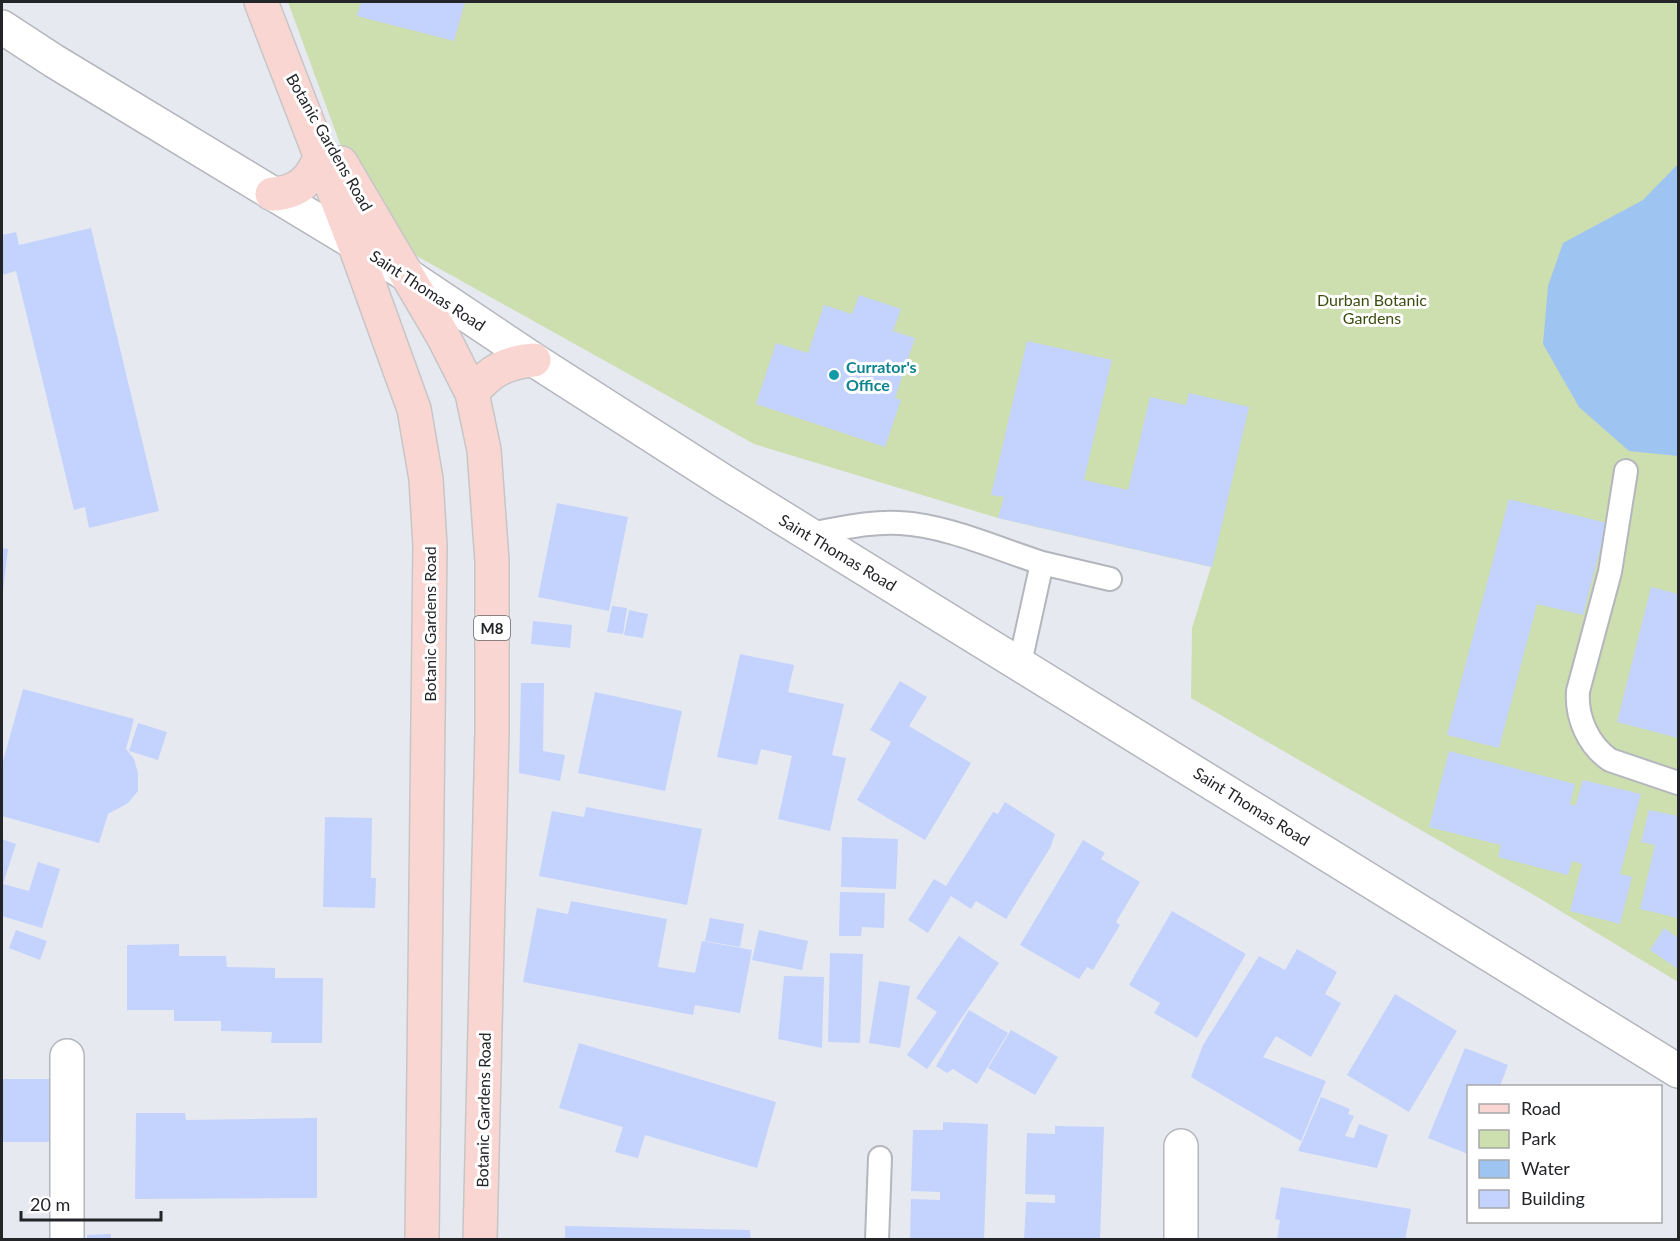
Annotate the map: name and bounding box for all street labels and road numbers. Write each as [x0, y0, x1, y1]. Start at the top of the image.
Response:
street label: Botanic Gardens Road [283, 70, 377, 214]
street label: Saint Thomas Road [367, 246, 489, 334]
street label: Saint Thomas Road [776, 509, 900, 595]
street label: Botanic Gardens Road [420, 546, 439, 702]
road number: M8 [474, 616, 510, 640]
street label: Saint Thomas Road [1190, 763, 1314, 849]
street label: Botanic Gardens Road [472, 1032, 494, 1188]

